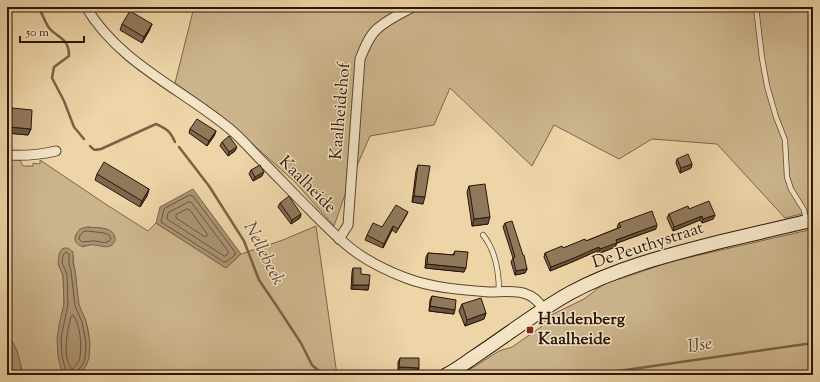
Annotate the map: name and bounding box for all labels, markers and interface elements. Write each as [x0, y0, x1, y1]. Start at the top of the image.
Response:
scale bar [20, 18, 84, 44]
text: 50 m [25, 24, 49, 42]
street label: Kaalheidehof [325, 60, 357, 161]
street label: Kaalheide [273, 151, 341, 219]
street label: De Peuthystraat [589, 217, 707, 275]
water label: Nellebeek [236, 218, 290, 290]
place label: Huldenberg Kaalheide [538, 308, 626, 352]
marker: Huldenberg Kaalheide [525, 325, 535, 335]
water label: IJse [686, 331, 714, 361]

